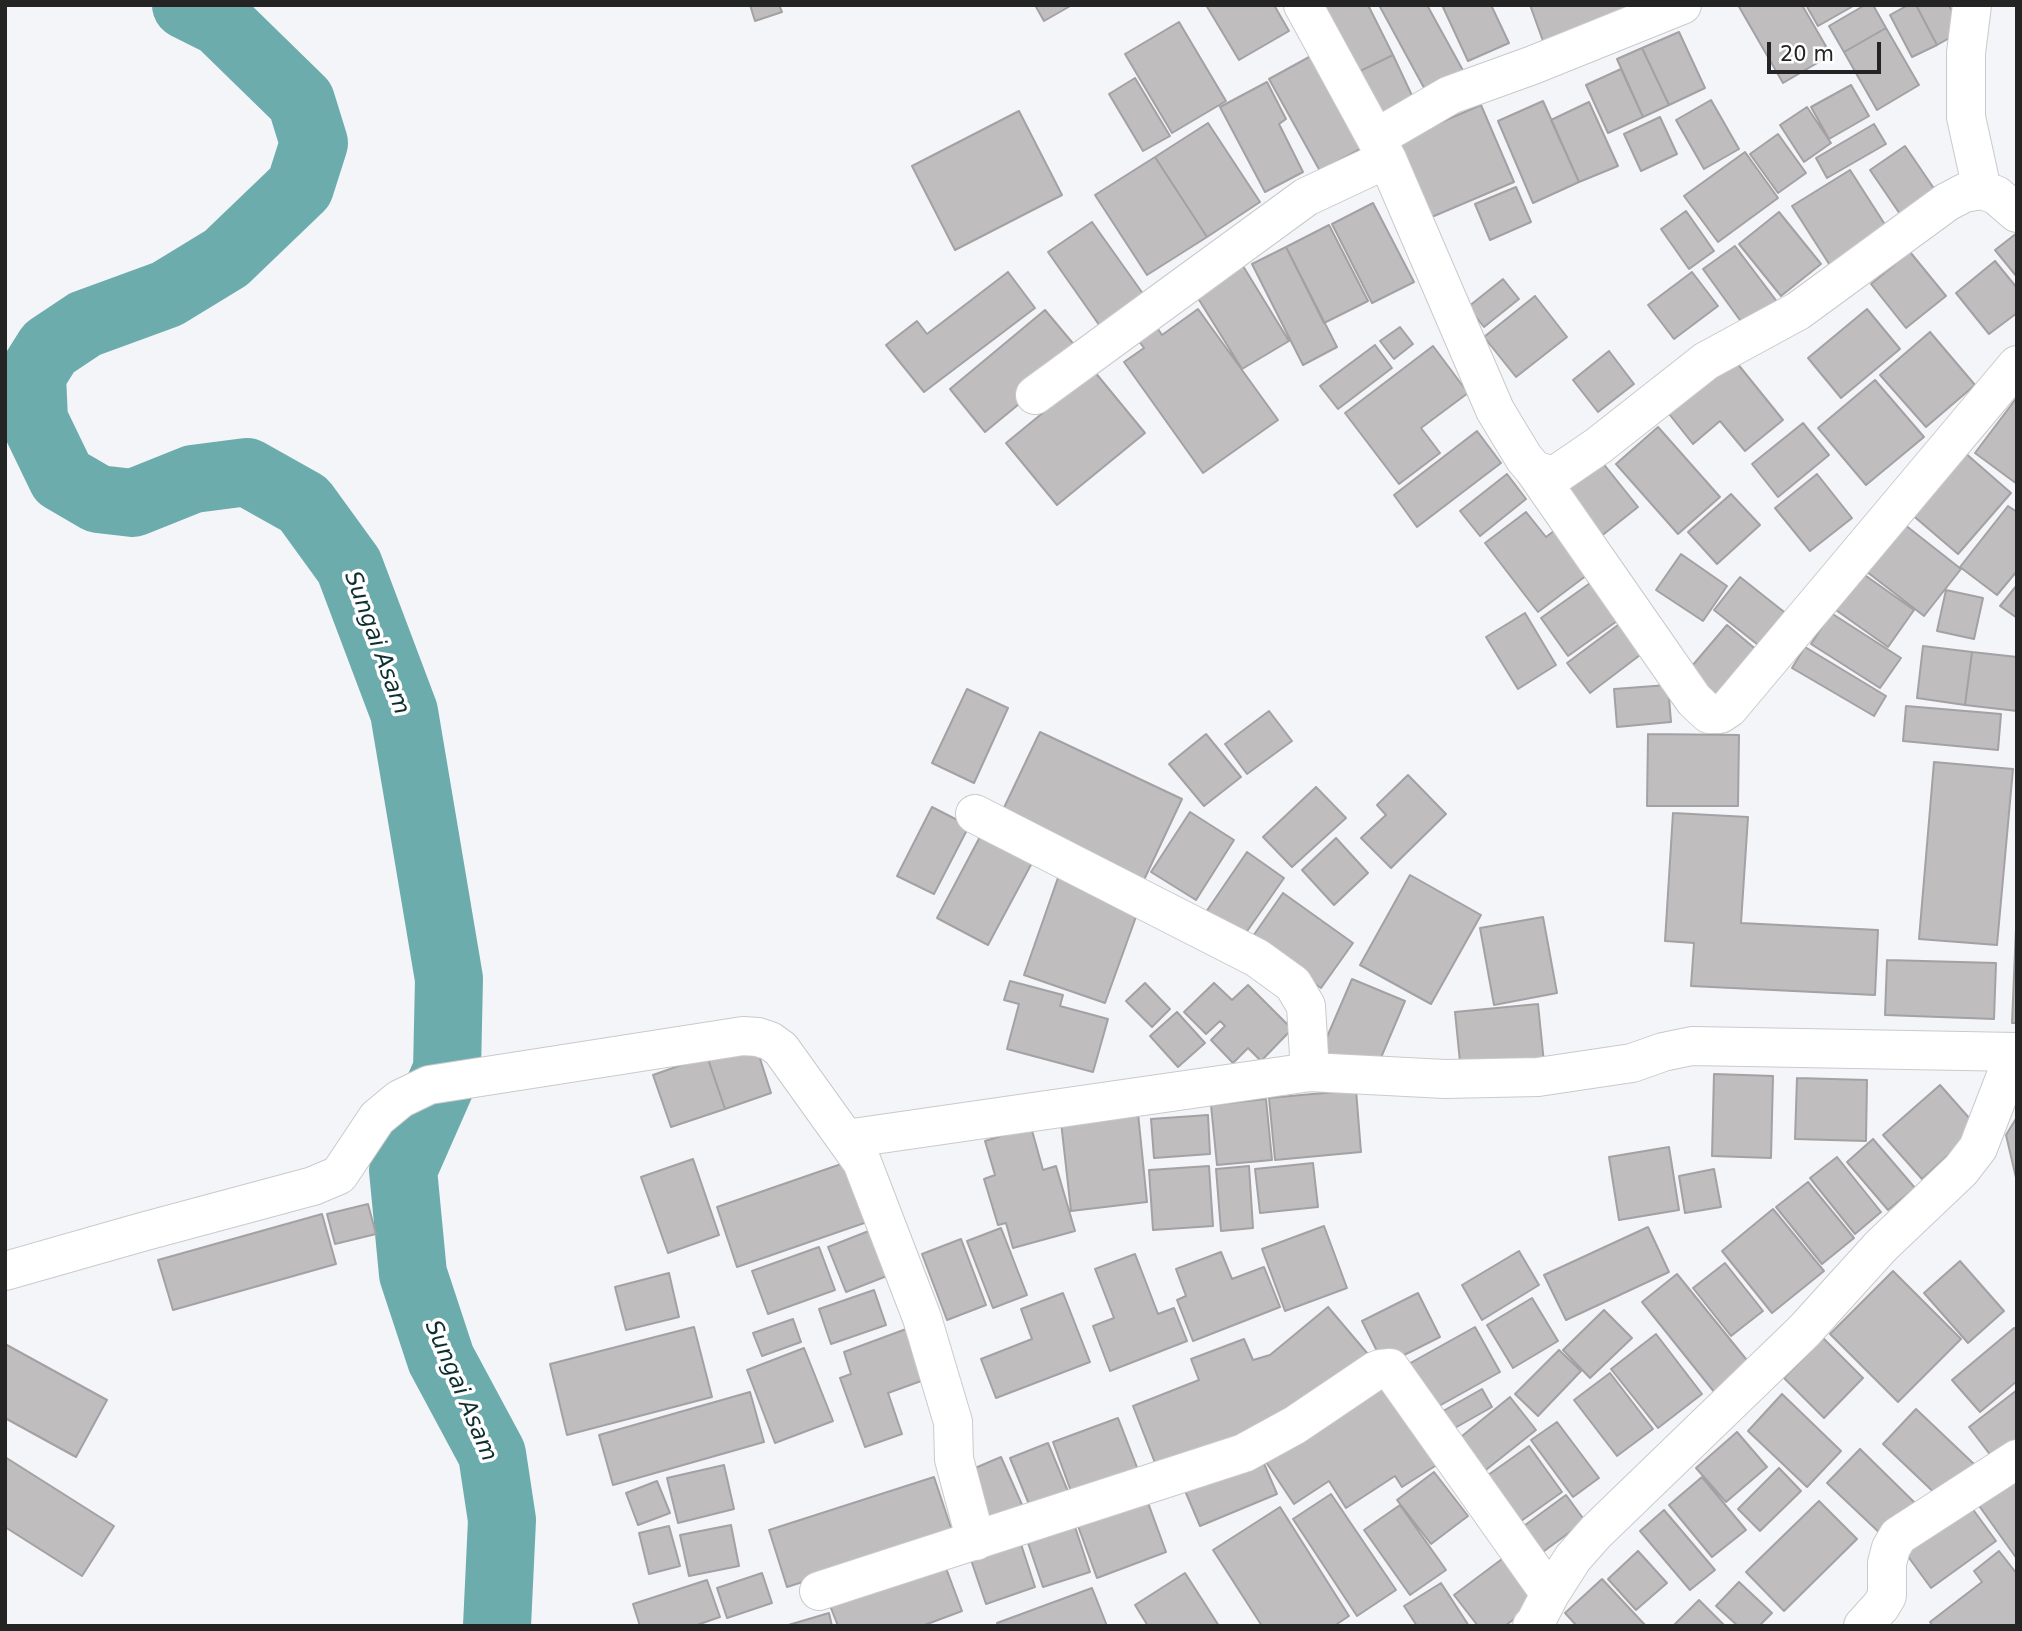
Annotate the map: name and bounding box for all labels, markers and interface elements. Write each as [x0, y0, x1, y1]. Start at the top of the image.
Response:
scale bar [1770, 28, 1884, 72]
text: 20 m [1780, 42, 1834, 66]
water label: Sungai Asam [337, 568, 415, 718]
water label: Sungai Asam [418, 1316, 502, 1466]

